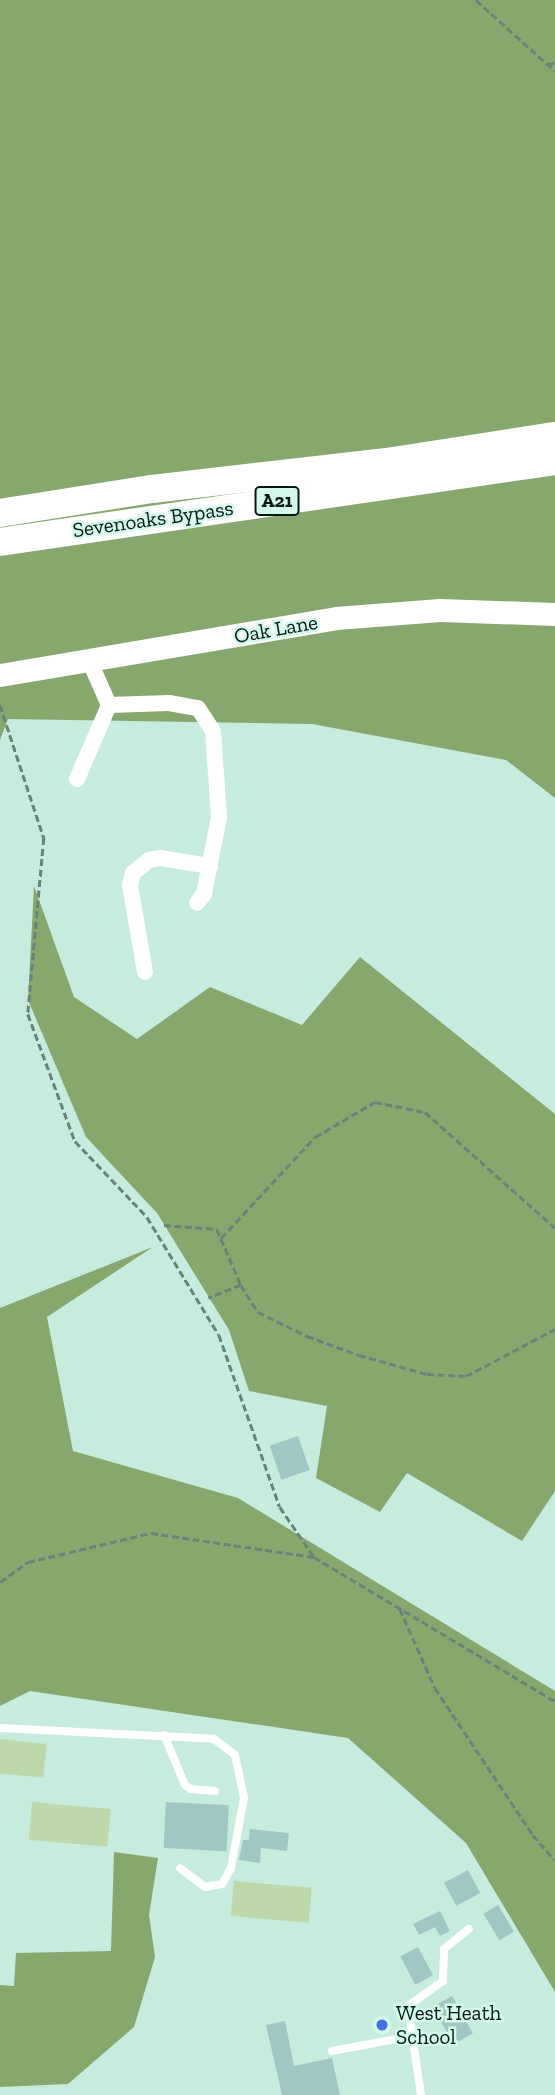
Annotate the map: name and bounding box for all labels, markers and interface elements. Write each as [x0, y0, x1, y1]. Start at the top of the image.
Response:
road number: A21 [254, 486, 300, 516]
street label: Sevenoaks Bypass [71, 495, 235, 543]
street label: Oak Lane [232, 609, 320, 649]
place label: West Heath School [396, 2000, 501, 2050]
marker: West Heath School [374, 2017, 390, 2033]

